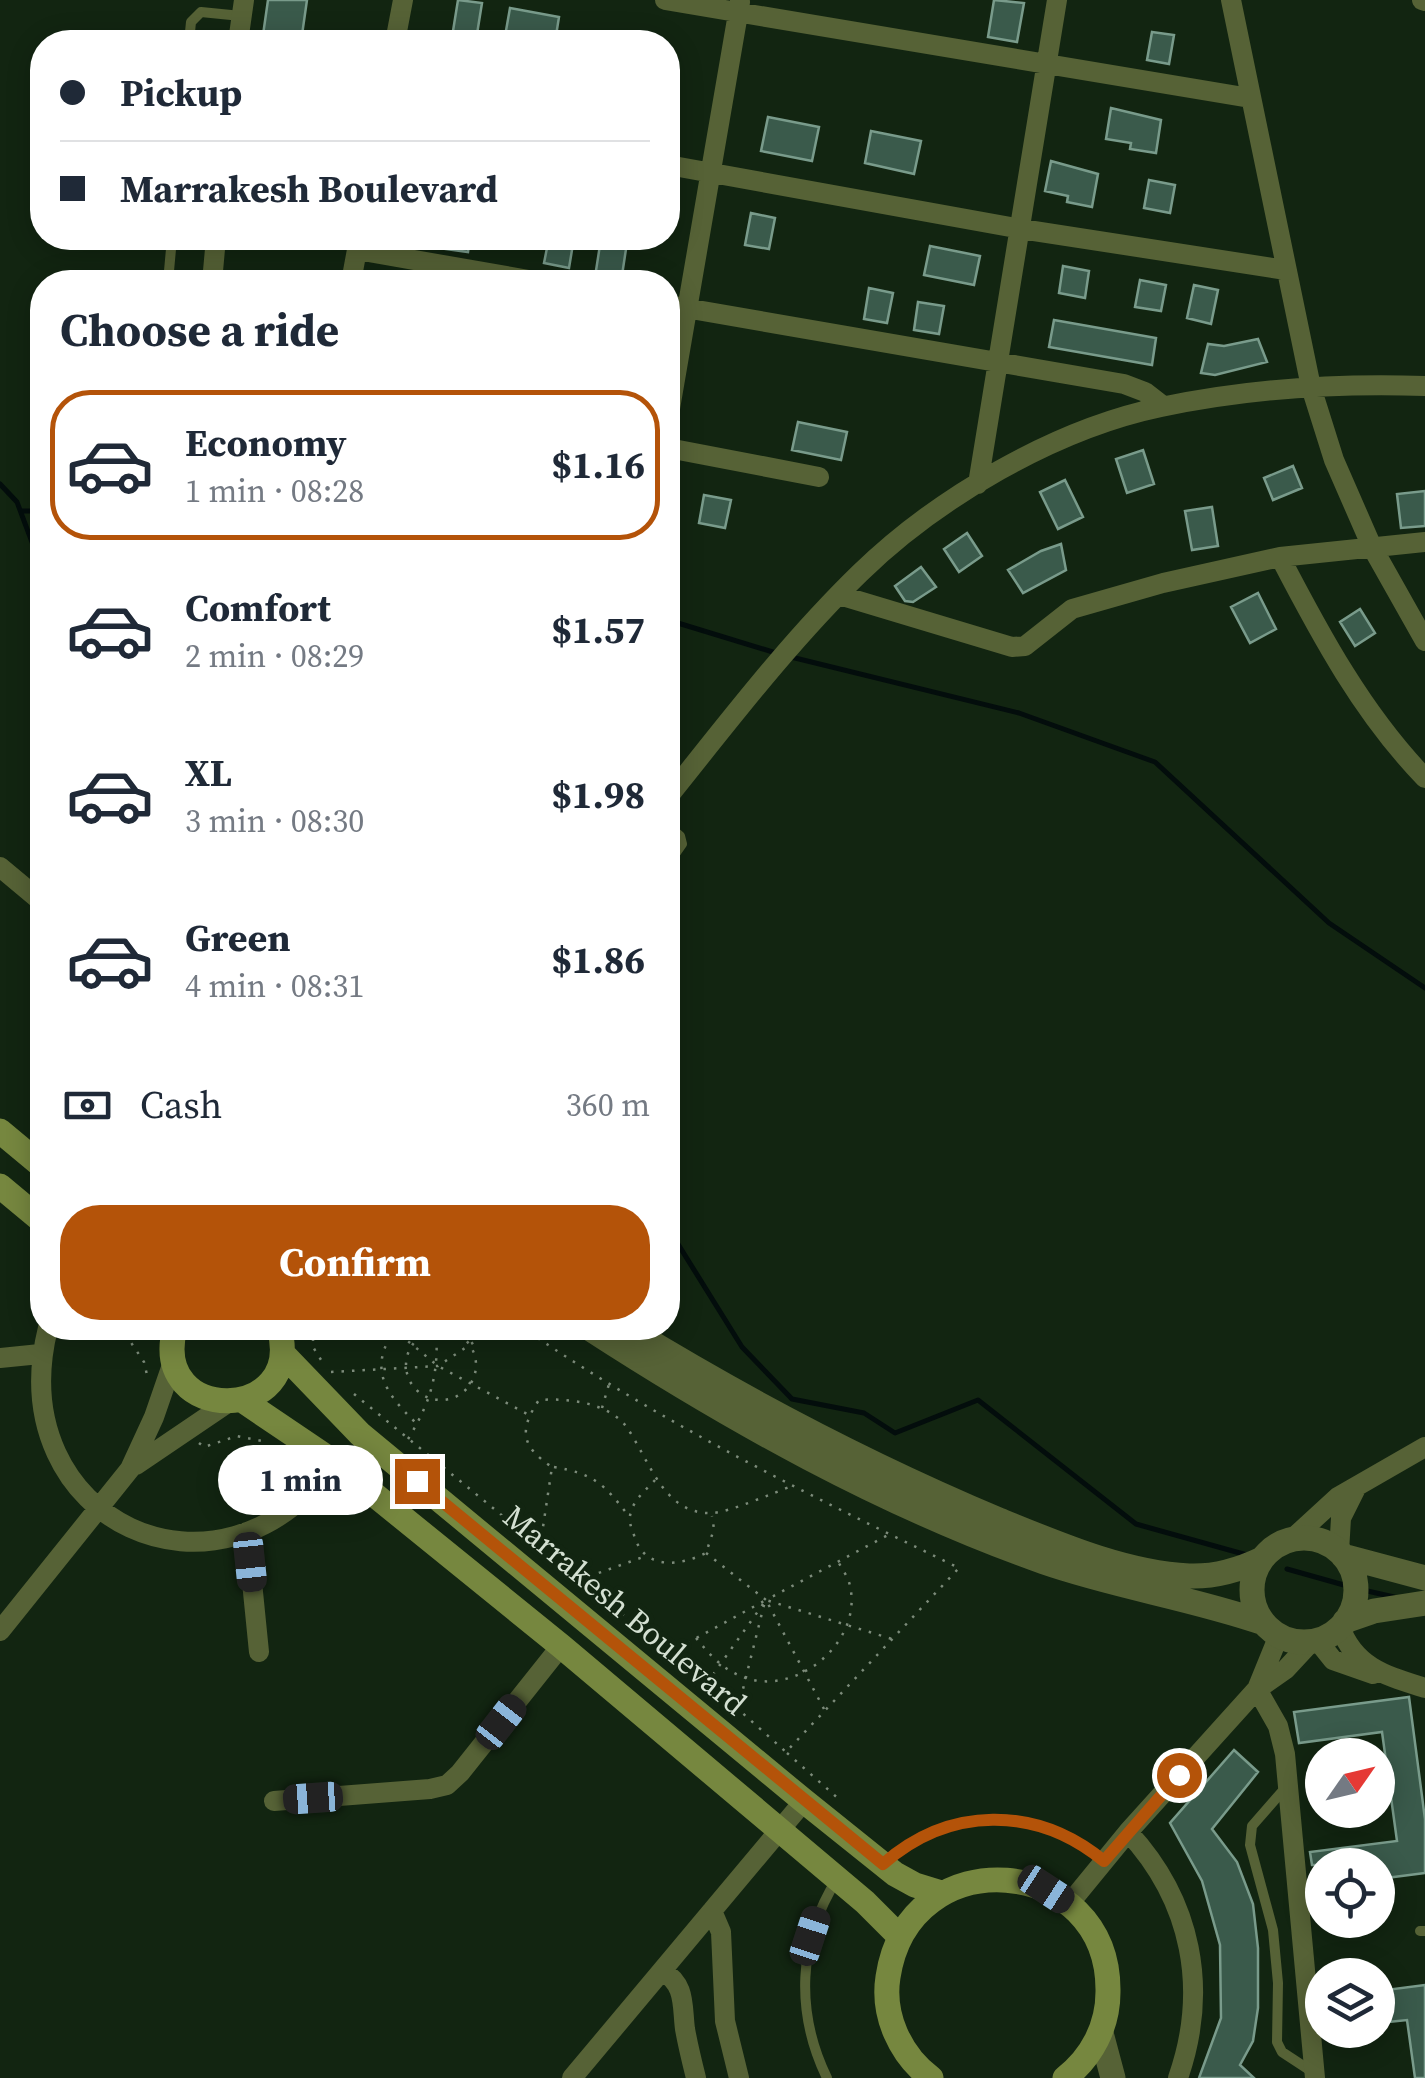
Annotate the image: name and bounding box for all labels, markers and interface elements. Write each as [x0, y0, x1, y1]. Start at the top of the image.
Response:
text: Pickup [120, 67, 242, 119]
text: Marrakesh Boulevard [120, 163, 498, 215]
text: Choose a ride [60, 299, 339, 361]
text: Economy [185, 417, 347, 469]
icon: car [65, 420, 155, 510]
text: $1.16 [551, 439, 645, 491]
text: 1 min · 08:28 [185, 469, 364, 513]
text: Comfort [185, 582, 331, 634]
icon: car [65, 585, 155, 675]
text: $1.57 [551, 604, 645, 656]
text: 2 min · 08:29 [185, 634, 364, 678]
text: XL [185, 747, 232, 799]
icon: car [65, 750, 155, 840]
text: $1.98 [551, 769, 645, 821]
text: 3 min · 08:30 [185, 799, 364, 843]
text: Green [185, 912, 291, 964]
icon: car [65, 915, 155, 1005]
text: $1.86 [551, 934, 645, 986]
text: 4 min · 08:31 [185, 964, 364, 1008]
icon: cash [60, 1078, 115, 1133]
text: Cash [140, 1079, 222, 1131]
text: 360 m [566, 1083, 650, 1127]
button: Confirm [60, 1205, 650, 1320]
callout: 1 min [217, 1446, 382, 1516]
text: 1 min [259, 1458, 342, 1502]
route end [395, 1459, 440, 1504]
street label: Marrakesh Boulevard [494, 1495, 756, 1725]
car [232, 1531, 268, 1593]
car [471, 1689, 531, 1755]
north arrow [1305, 1738, 1395, 1828]
map controls [1305, 1738, 1395, 2048]
route start [1157, 1753, 1202, 1798]
car [282, 1781, 344, 1815]
button: locate [1305, 1848, 1395, 1938]
car [1013, 1860, 1079, 1918]
car [786, 1903, 834, 1969]
button: layers [1305, 1958, 1395, 2048]

